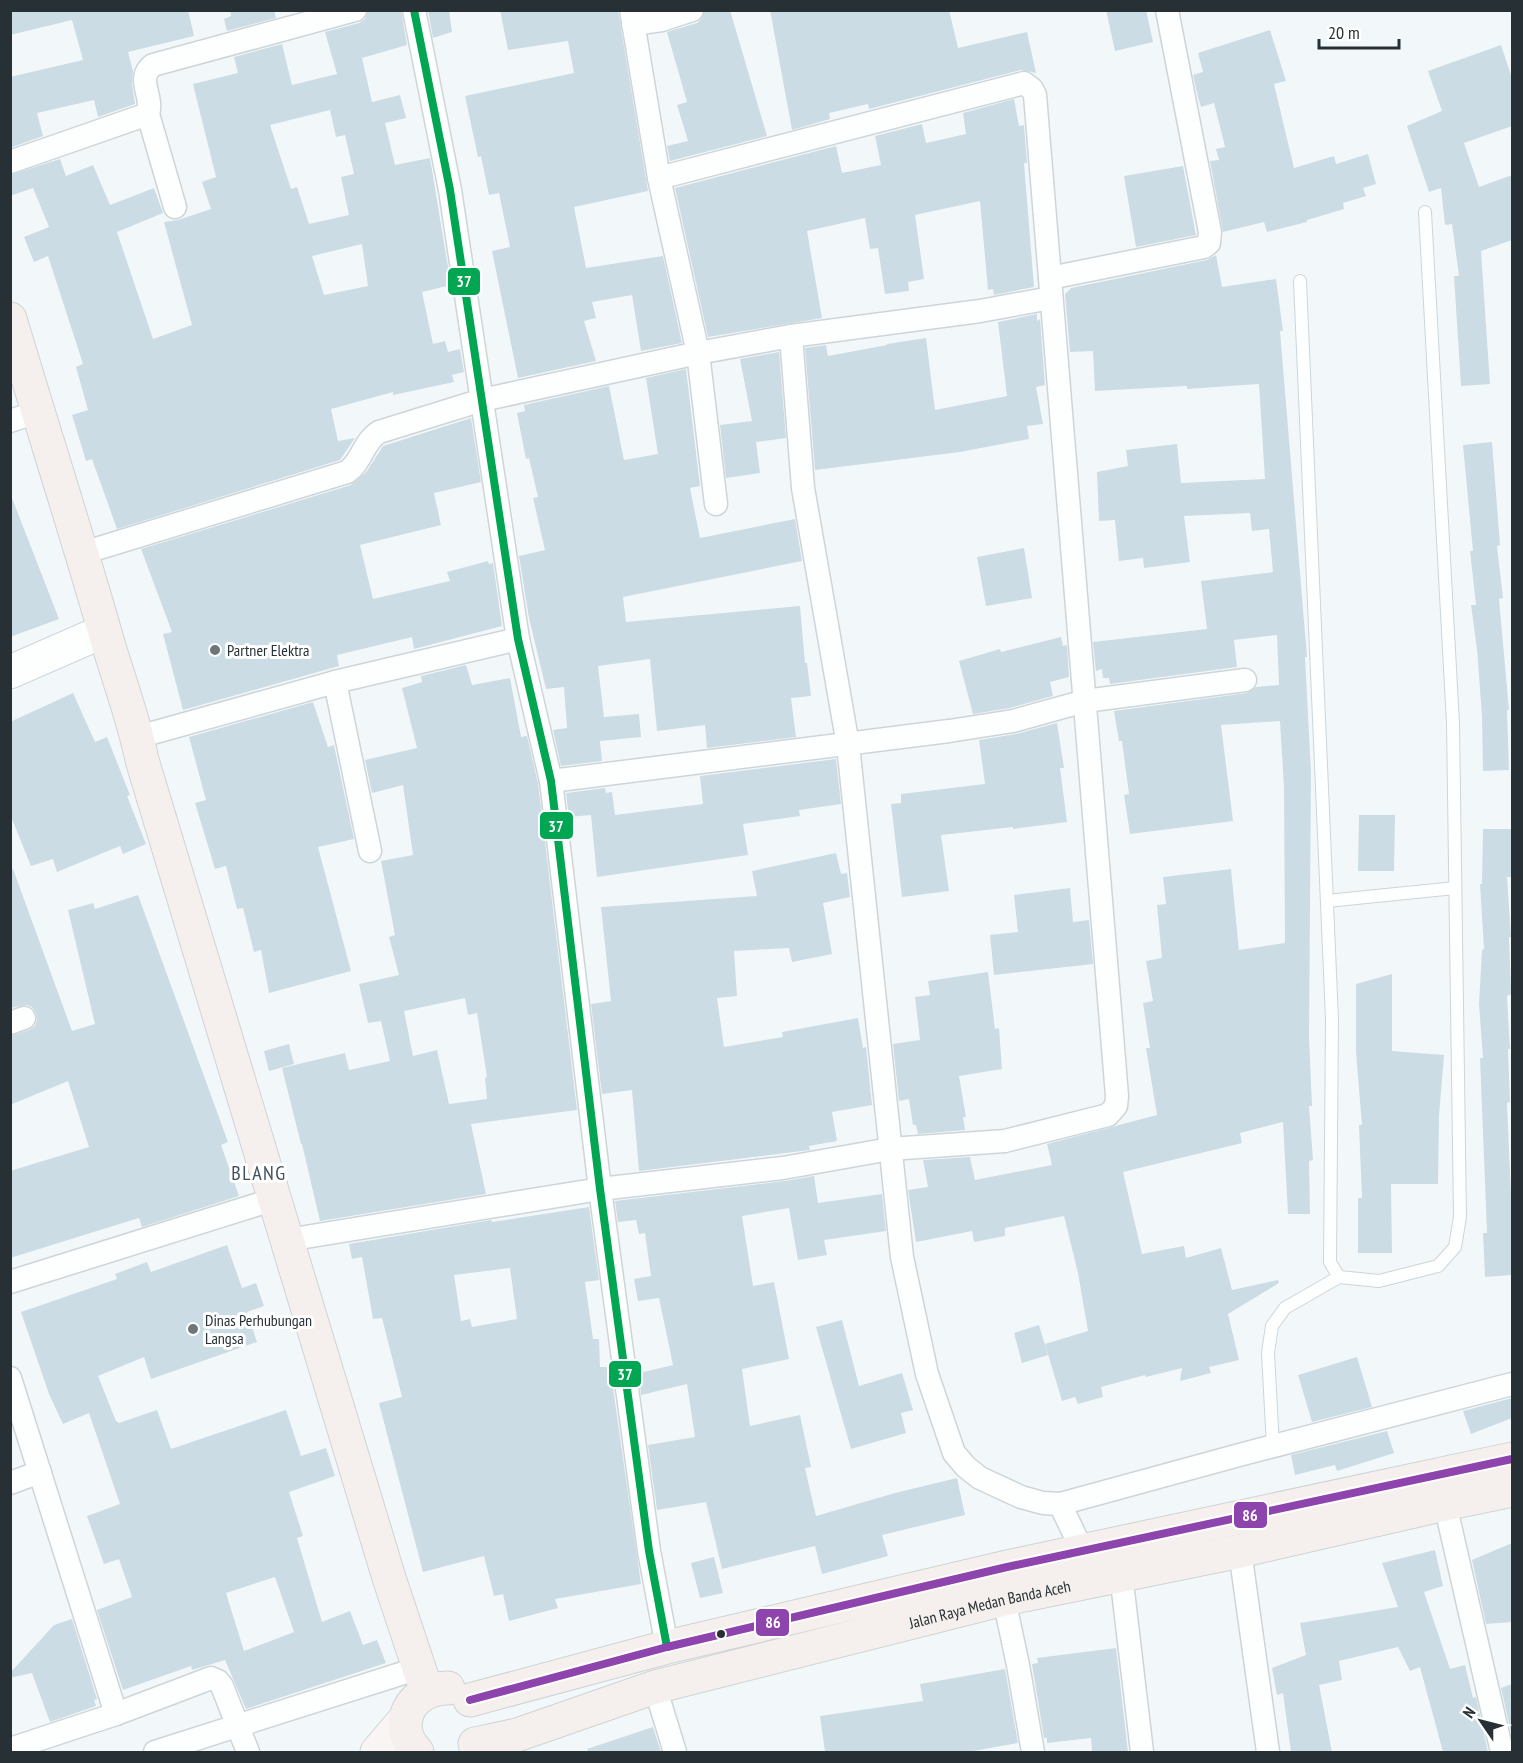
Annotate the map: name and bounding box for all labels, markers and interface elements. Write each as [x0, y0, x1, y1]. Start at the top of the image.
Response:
scale bar [1319, 12, 1398, 50]
text: 20 m [1328, 21, 1360, 44]
line badge: 37 [447, 267, 481, 296]
text: 37 [456, 271, 472, 291]
place label: Partner Elektra [227, 640, 309, 660]
marker: Partner Elektra [208, 643, 222, 657]
line badge: 37 [539, 811, 574, 840]
text: 37 [548, 816, 564, 836]
district label: BLANG [231, 1160, 287, 1186]
place label: Dinas Perhubungan Langsa [205, 1310, 312, 1348]
marker: Dinas Perhubungan Langsa [186, 1322, 200, 1336]
line badge: 37 [608, 1360, 642, 1388]
text: 37 [617, 1364, 633, 1384]
line badge: 86 [1233, 1501, 1268, 1529]
text: 86 [1242, 1505, 1258, 1525]
street label: Jalan Raya Medan Banda Aceh [906, 1576, 1072, 1633]
line badge: 86 [755, 1608, 790, 1637]
text: 86 [765, 1612, 781, 1632]
unlabelled marker [715, 1628, 727, 1640]
north arrow [1451, 1691, 1511, 1751]
text: N [1458, 1703, 1479, 1722]

